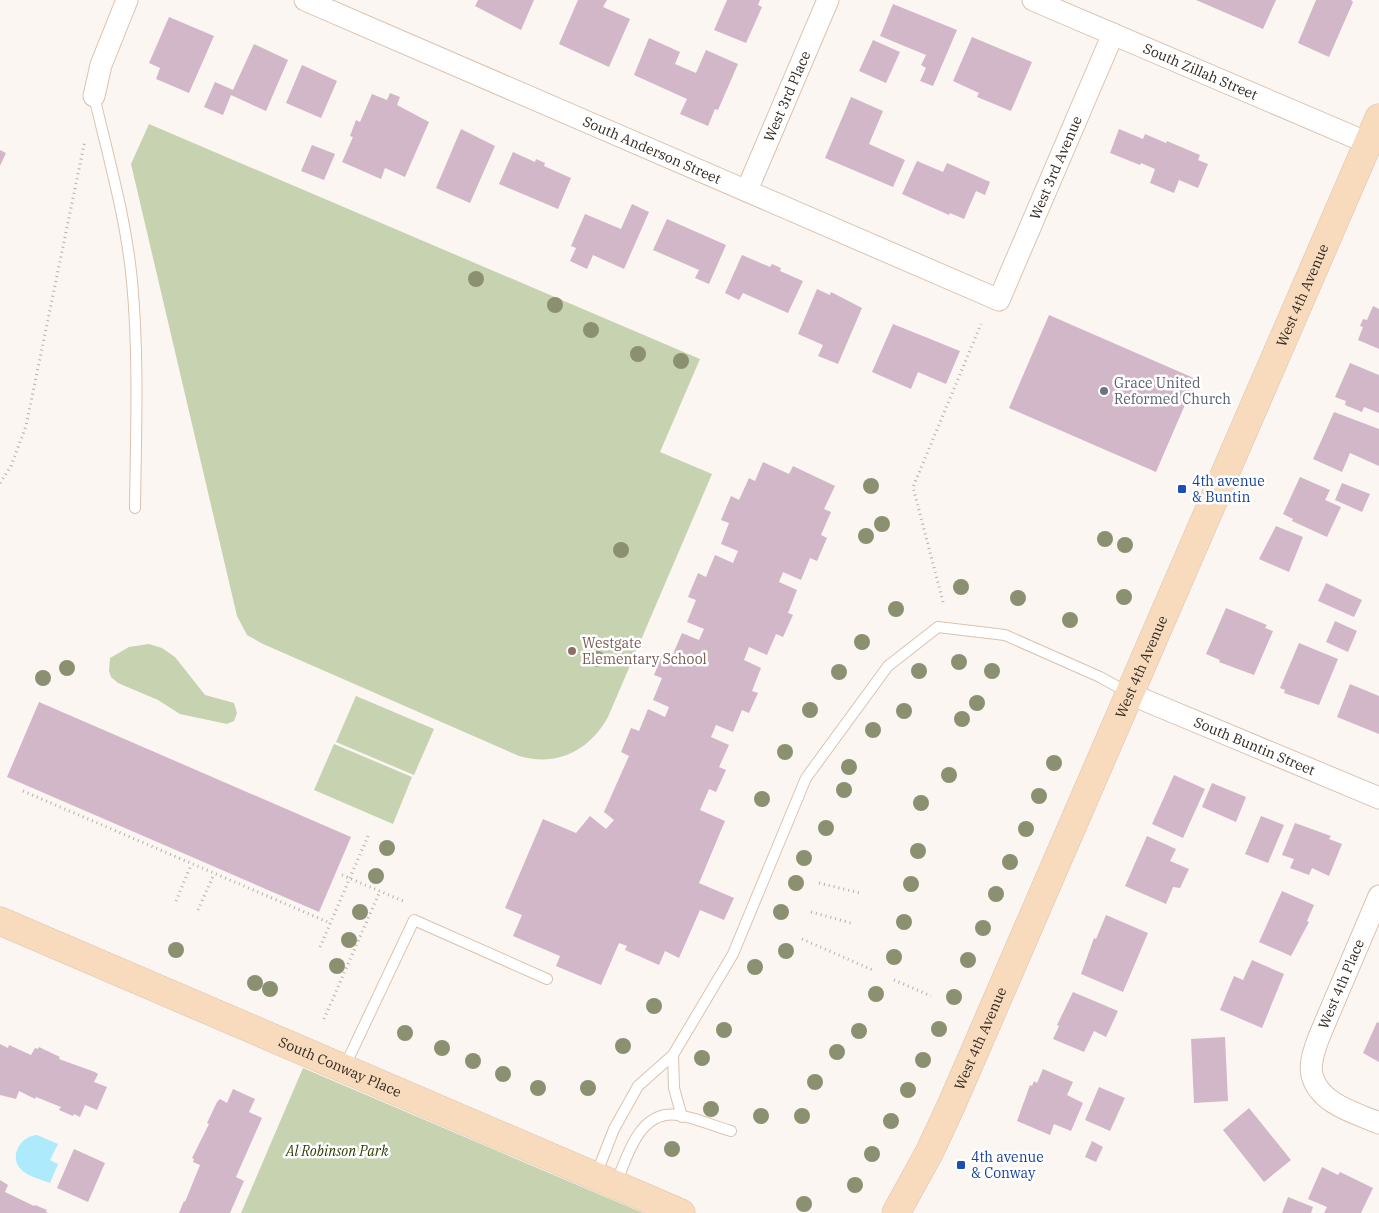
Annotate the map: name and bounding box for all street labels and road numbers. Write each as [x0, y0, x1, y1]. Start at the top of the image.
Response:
street label: South Zillah Street [1141, 39, 1260, 104]
street label: West 3rd Place [760, 48, 814, 144]
street label: South Anderson Street [580, 112, 724, 188]
street label: West 3rd Avenue [1026, 113, 1086, 222]
street label: West 4th Avenue [1272, 241, 1332, 349]
street label: West 4th Avenue [1111, 613, 1171, 721]
street label: South Buntin Street [1191, 713, 1318, 779]
street label: West 4th Place [1314, 936, 1368, 1032]
street label: West 4th Avenue [950, 984, 1010, 1092]
street label: South Conway Place [276, 1033, 404, 1101]

